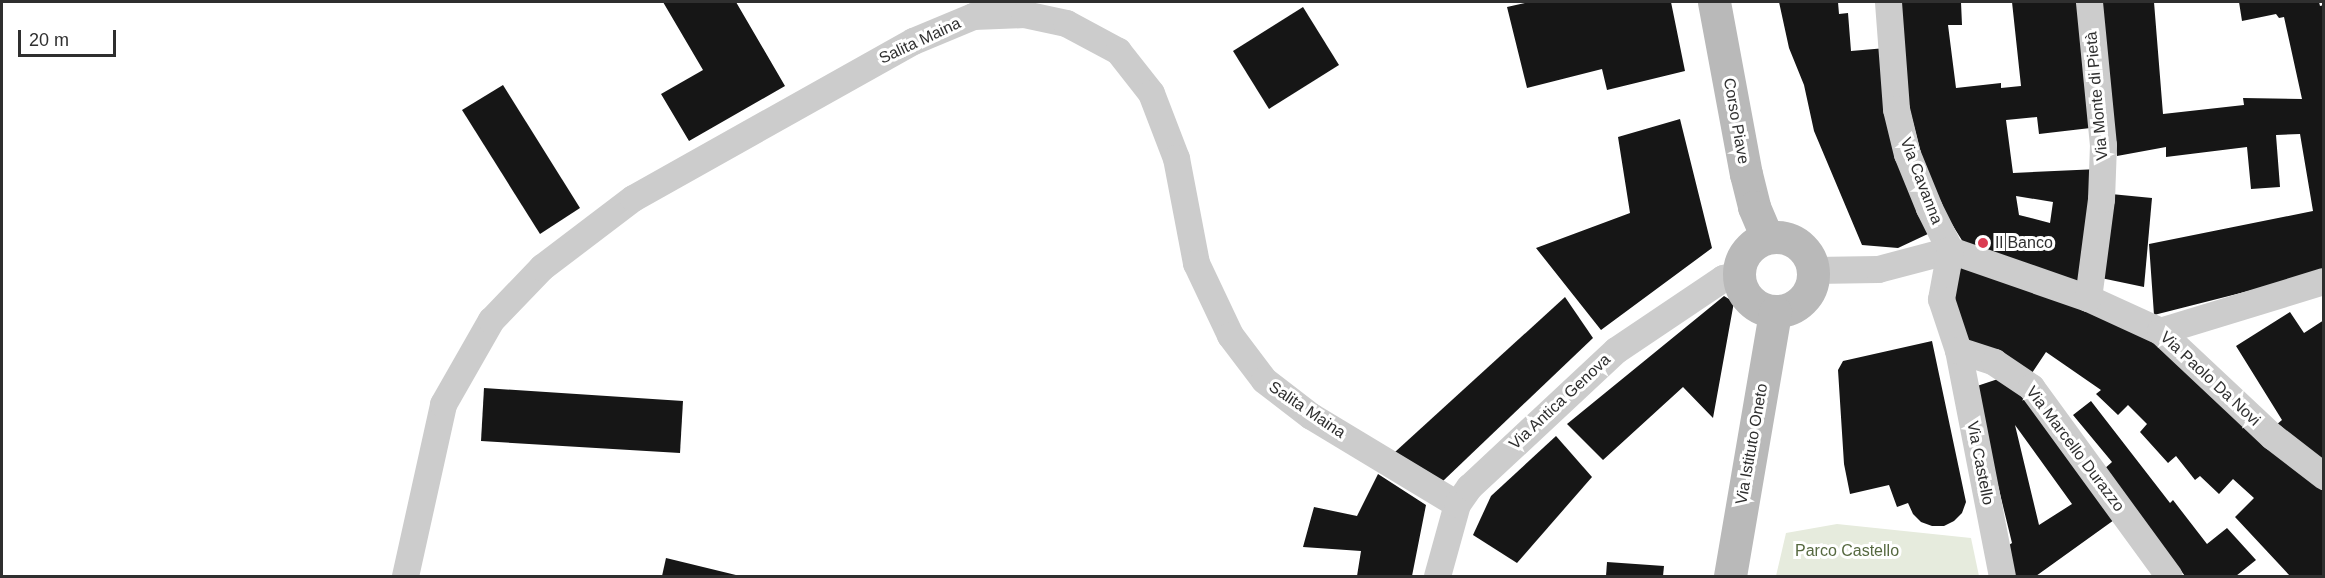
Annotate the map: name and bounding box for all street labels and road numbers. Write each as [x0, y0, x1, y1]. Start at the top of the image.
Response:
street label: Salita Maina [876, 14, 964, 68]
street label: Via Monte di Pietà [2082, 31, 2112, 161]
street label: Corso Piave [1719, 76, 1753, 166]
street label: Via Cavanna [1896, 135, 1946, 227]
street label: Via Paolo Da Novi [2156, 328, 2264, 430]
street label: Via Antica Genova [1505, 350, 1615, 454]
street label: Salita Maina [1265, 377, 1349, 443]
street label: Via Istituto Oneto [1732, 382, 1772, 506]
street label: Via Marcello Durazzo [2022, 383, 2128, 515]
street label: Via Castello [1962, 419, 1998, 507]

